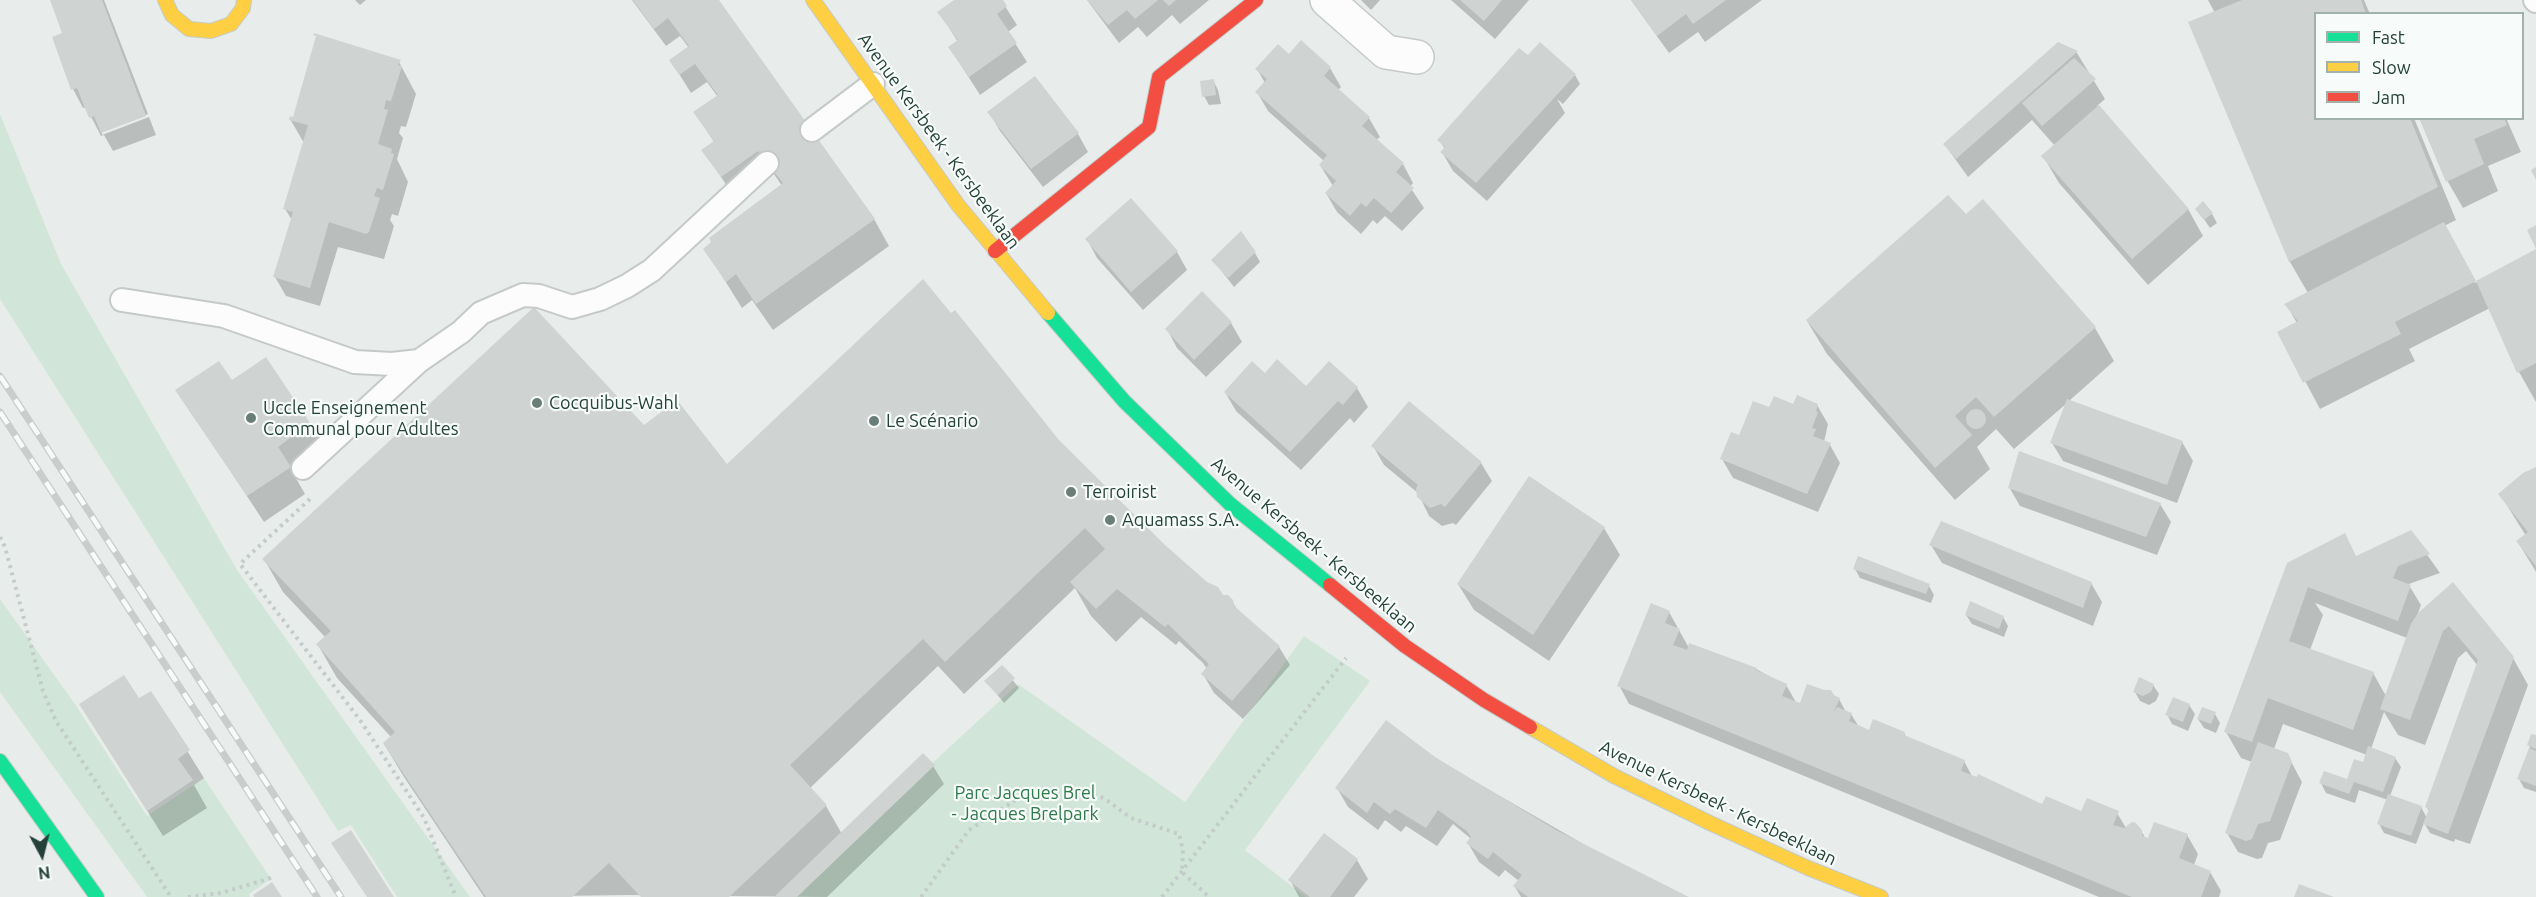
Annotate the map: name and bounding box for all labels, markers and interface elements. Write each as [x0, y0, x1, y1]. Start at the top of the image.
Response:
legend [2314, 12, 2524, 120]
text: Fast [2372, 27, 2405, 47]
street label: Avenue Kersbeek - Kersbeeklaan [853, 29, 1025, 253]
text: Slow [2372, 57, 2411, 77]
text: Jam [2372, 87, 2406, 107]
place label: Cocquibus-Wahl [549, 392, 678, 414]
marker: Cocquibus-Wahl [530, 396, 544, 410]
place label: Uccle Enseignement Communal pour Adultes [263, 397, 459, 440]
place label: Le Scénario [886, 410, 978, 432]
marker: Uccle Enseignement Communal pour Adultes [244, 411, 258, 425]
marker: Le Scénario [867, 414, 881, 428]
street label: Avenue Kersbeek - Kersbeeklaan [1207, 453, 1421, 637]
place label: Terroirist [1083, 481, 1157, 503]
marker: Terroirist [1064, 485, 1078, 499]
place label: Aquamass S.A. [1122, 509, 1239, 531]
marker: Aquamass S.A. [1103, 513, 1117, 527]
street label: Avenue Kersbeek - Kersbeeklaan [1596, 736, 1840, 870]
park label: Parc Jacques Brel - Jacques Brelpark [951, 782, 1099, 824]
north arrow [12, 825, 72, 885]
text: N [37, 863, 51, 883]

